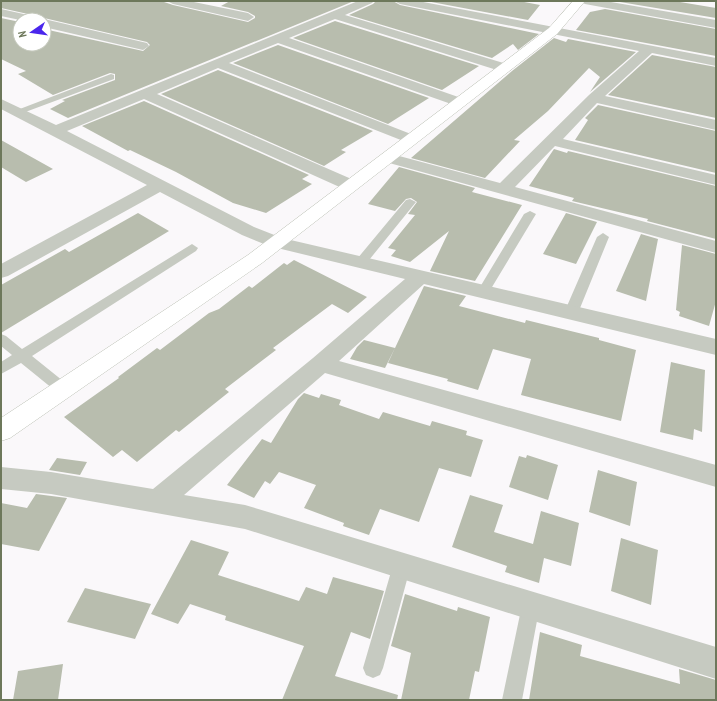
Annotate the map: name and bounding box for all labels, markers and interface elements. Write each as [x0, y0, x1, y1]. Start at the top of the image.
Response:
north arrow [12, 12, 52, 52]
text: N [15, 30, 30, 39]

